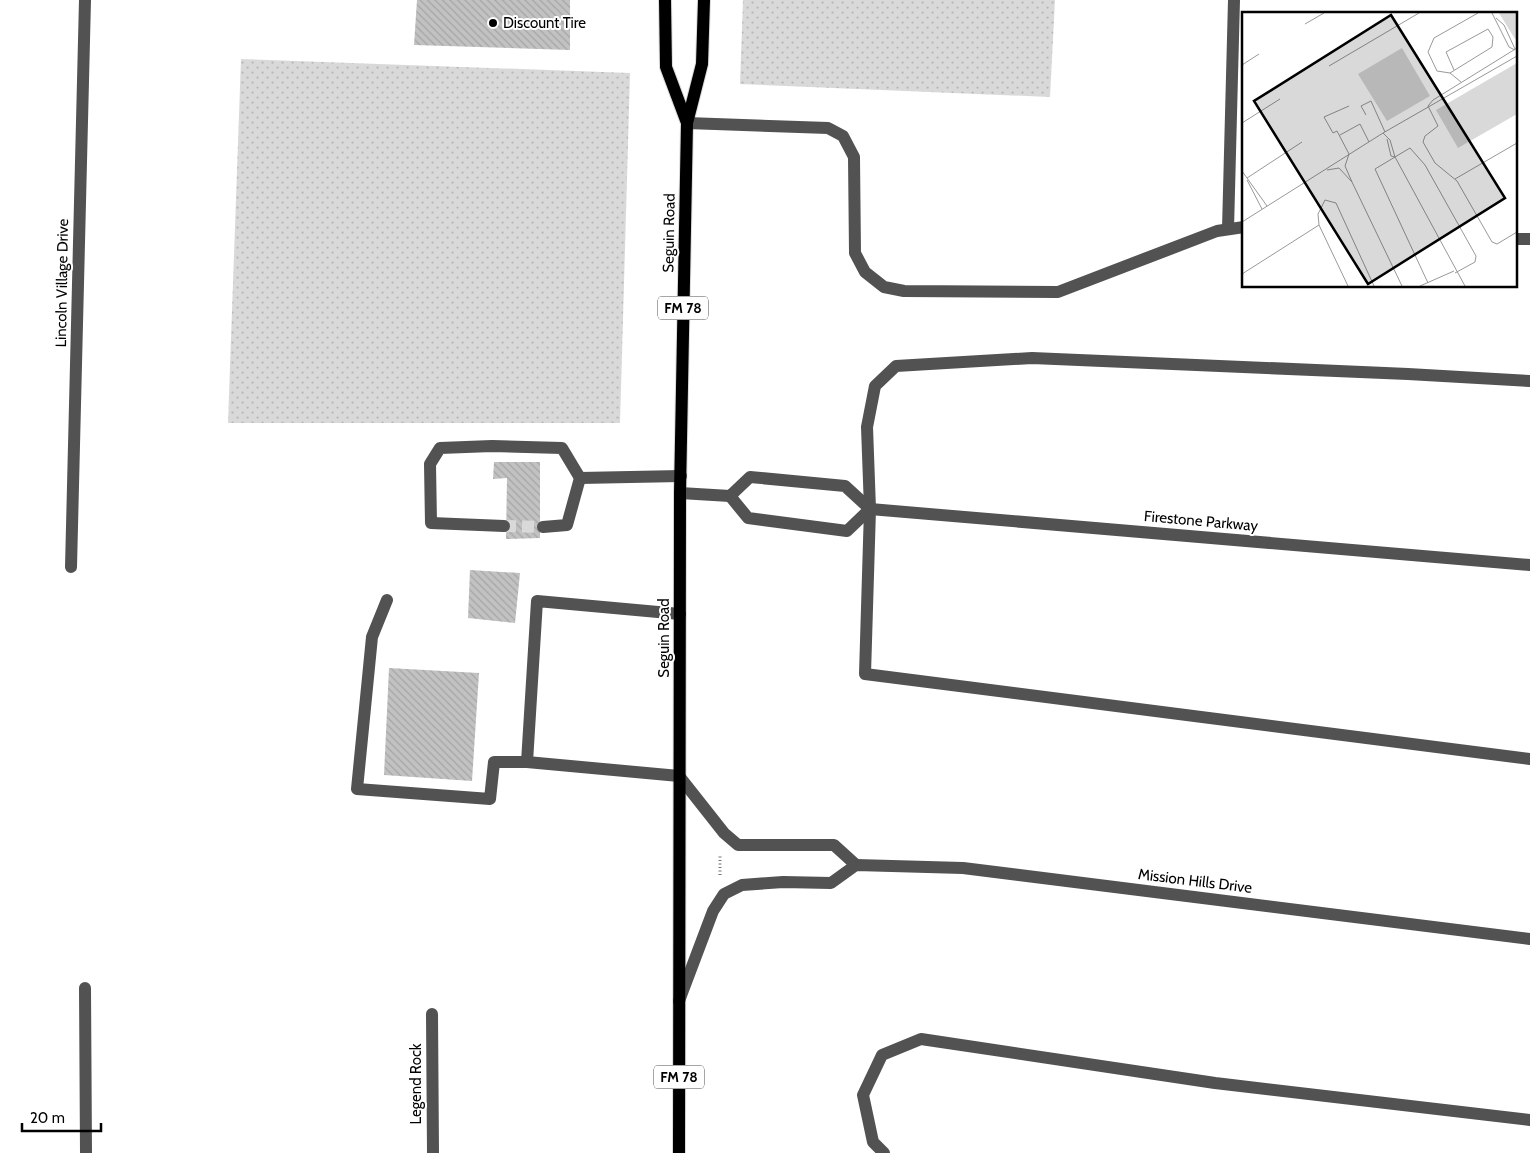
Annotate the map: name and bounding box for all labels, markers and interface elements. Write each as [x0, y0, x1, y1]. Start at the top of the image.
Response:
inset map [1242, 12, 1518, 288]
place label: Discount Tire [503, 14, 586, 32]
marker: Discount Tire [487, 17, 499, 29]
street label: Seguin Road [659, 193, 679, 273]
street label: Lincoln Village Drive [52, 218, 72, 348]
road number: FM 78 [658, 296, 708, 320]
street label: Firestone Parkway [1143, 507, 1259, 535]
street label: Seguin Road [655, 598, 673, 678]
street label: Mission Hills Drive [1137, 865, 1253, 897]
street label: Legend Rock [407, 1043, 425, 1124]
road number: FM 78 [654, 1066, 704, 1088]
scale bar [22, 1100, 101, 1132]
text: 20 m [30, 1109, 65, 1127]

